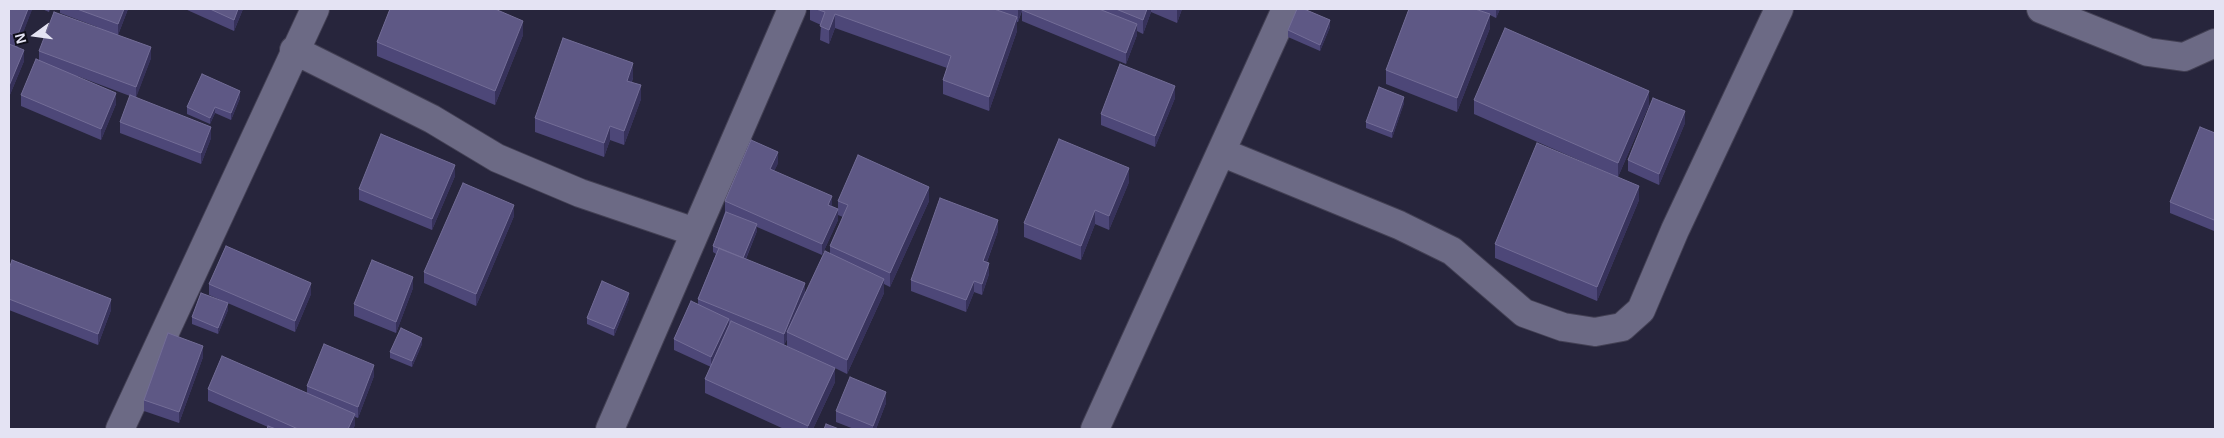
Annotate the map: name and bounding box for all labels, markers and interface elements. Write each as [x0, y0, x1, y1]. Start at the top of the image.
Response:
north arrow [10, 10, 60, 60]
text: N [11, 32, 29, 45]

